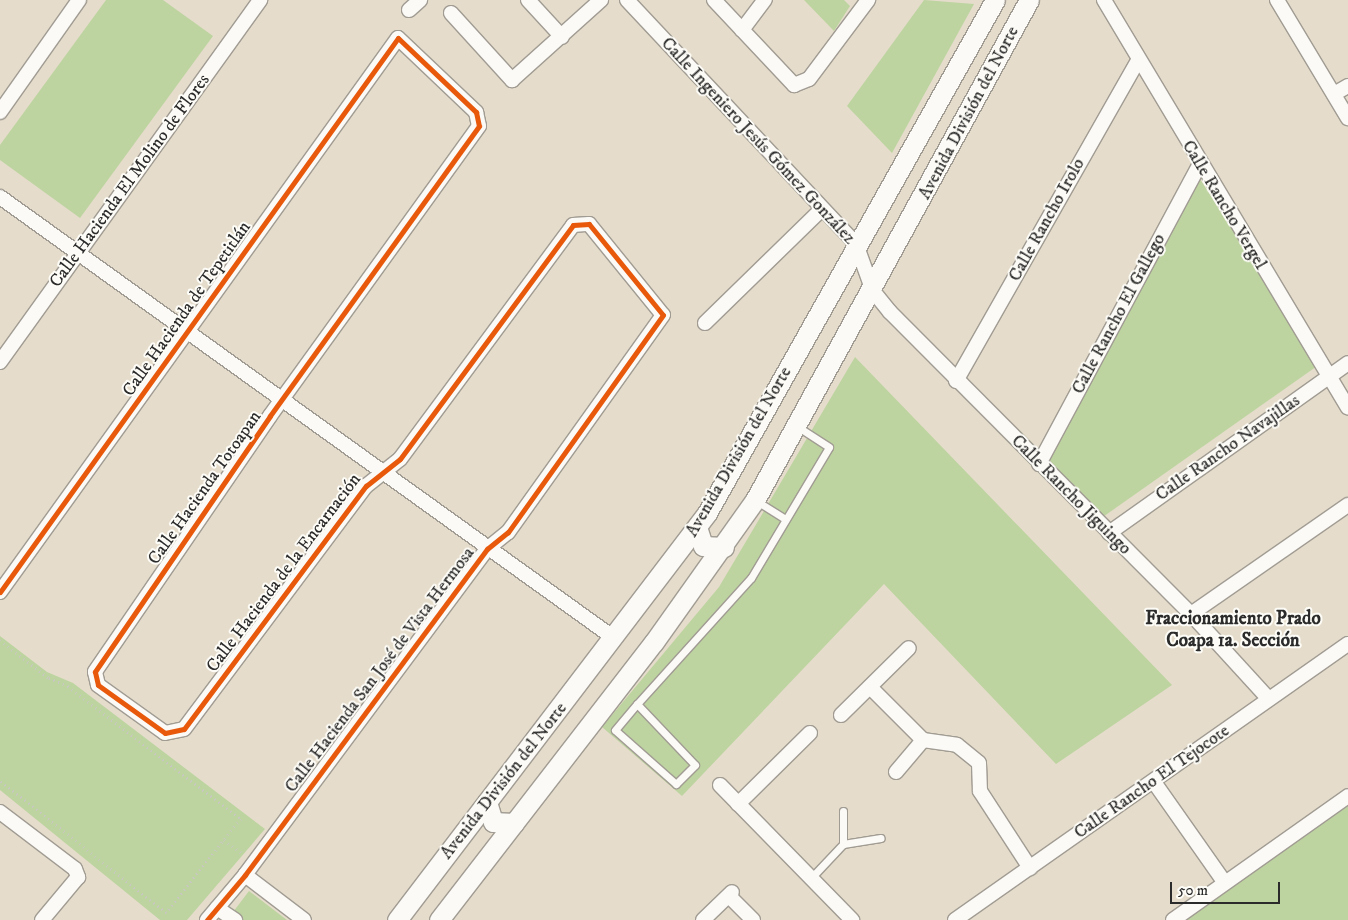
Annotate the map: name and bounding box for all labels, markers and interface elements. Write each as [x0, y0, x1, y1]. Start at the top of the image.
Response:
street label: Avenida División del Norte [914, 23, 1024, 203]
street label: Calle Ingeniero Jesús Gómez González [656, 33, 860, 249]
street label: Calle Hacienda El Molino de Flores [45, 70, 215, 292]
street label: Calle Rancho Vergel [1177, 137, 1271, 273]
street label: Calle Rancho Irolo [1004, 155, 1090, 285]
street label: Calle Hacienda de Tepetitlán [118, 217, 256, 401]
street label: Calle Rancho El Gallego [1068, 230, 1170, 398]
street label: Avenida División del Norte [681, 363, 797, 541]
street label: Calle Rancho Navajillas [1152, 390, 1304, 506]
street label: Calle Hacienda Totoapan [144, 407, 266, 569]
street label: Calle Rancho Jiguingo [1007, 431, 1135, 559]
street label: Calle Hacienda de la Encarnación [202, 469, 366, 677]
street label: Calle Hacienda San José de Vista Hermosa [281, 543, 479, 797]
district label: Fraccionamiento Prado Coapa 1a. Sección [1145, 608, 1321, 652]
street label: Avenida División del Norte [436, 698, 572, 864]
street label: Calle Rancho El Tejocote [1070, 720, 1234, 844]
scale bar [1173, 872, 1283, 904]
text: 50 m [1178, 881, 1208, 900]

